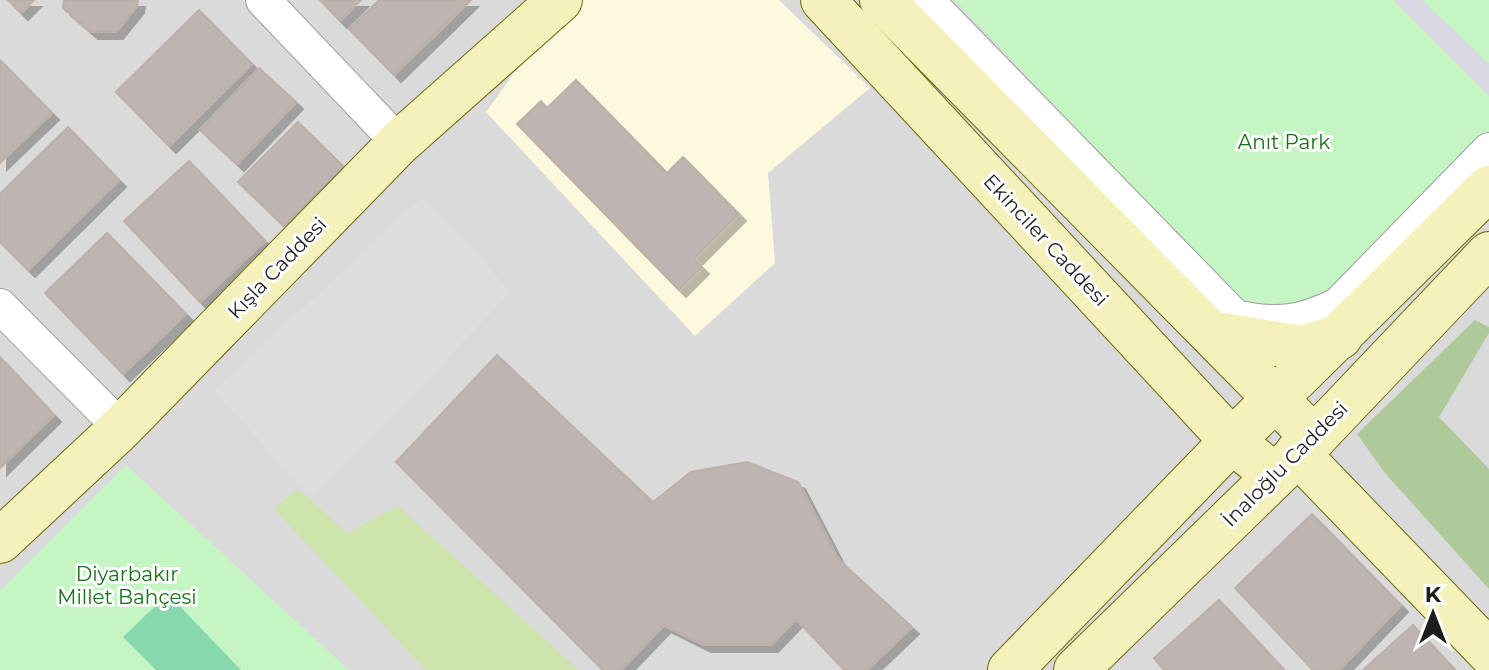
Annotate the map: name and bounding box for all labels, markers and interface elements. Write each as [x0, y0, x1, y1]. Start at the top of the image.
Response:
park label: Anıt Park [1238, 130, 1330, 154]
street label: Ekinciler Caddesi [979, 169, 1113, 311]
street label: Kışla Caddesi [223, 212, 331, 324]
street label: İnaloğlu Caddesi [1217, 396, 1353, 532]
park label: Diyarbakır Millet Bahçesi [57, 562, 197, 609]
north arrow [1393, 574, 1473, 654]
text: K [1425, 581, 1442, 608]

